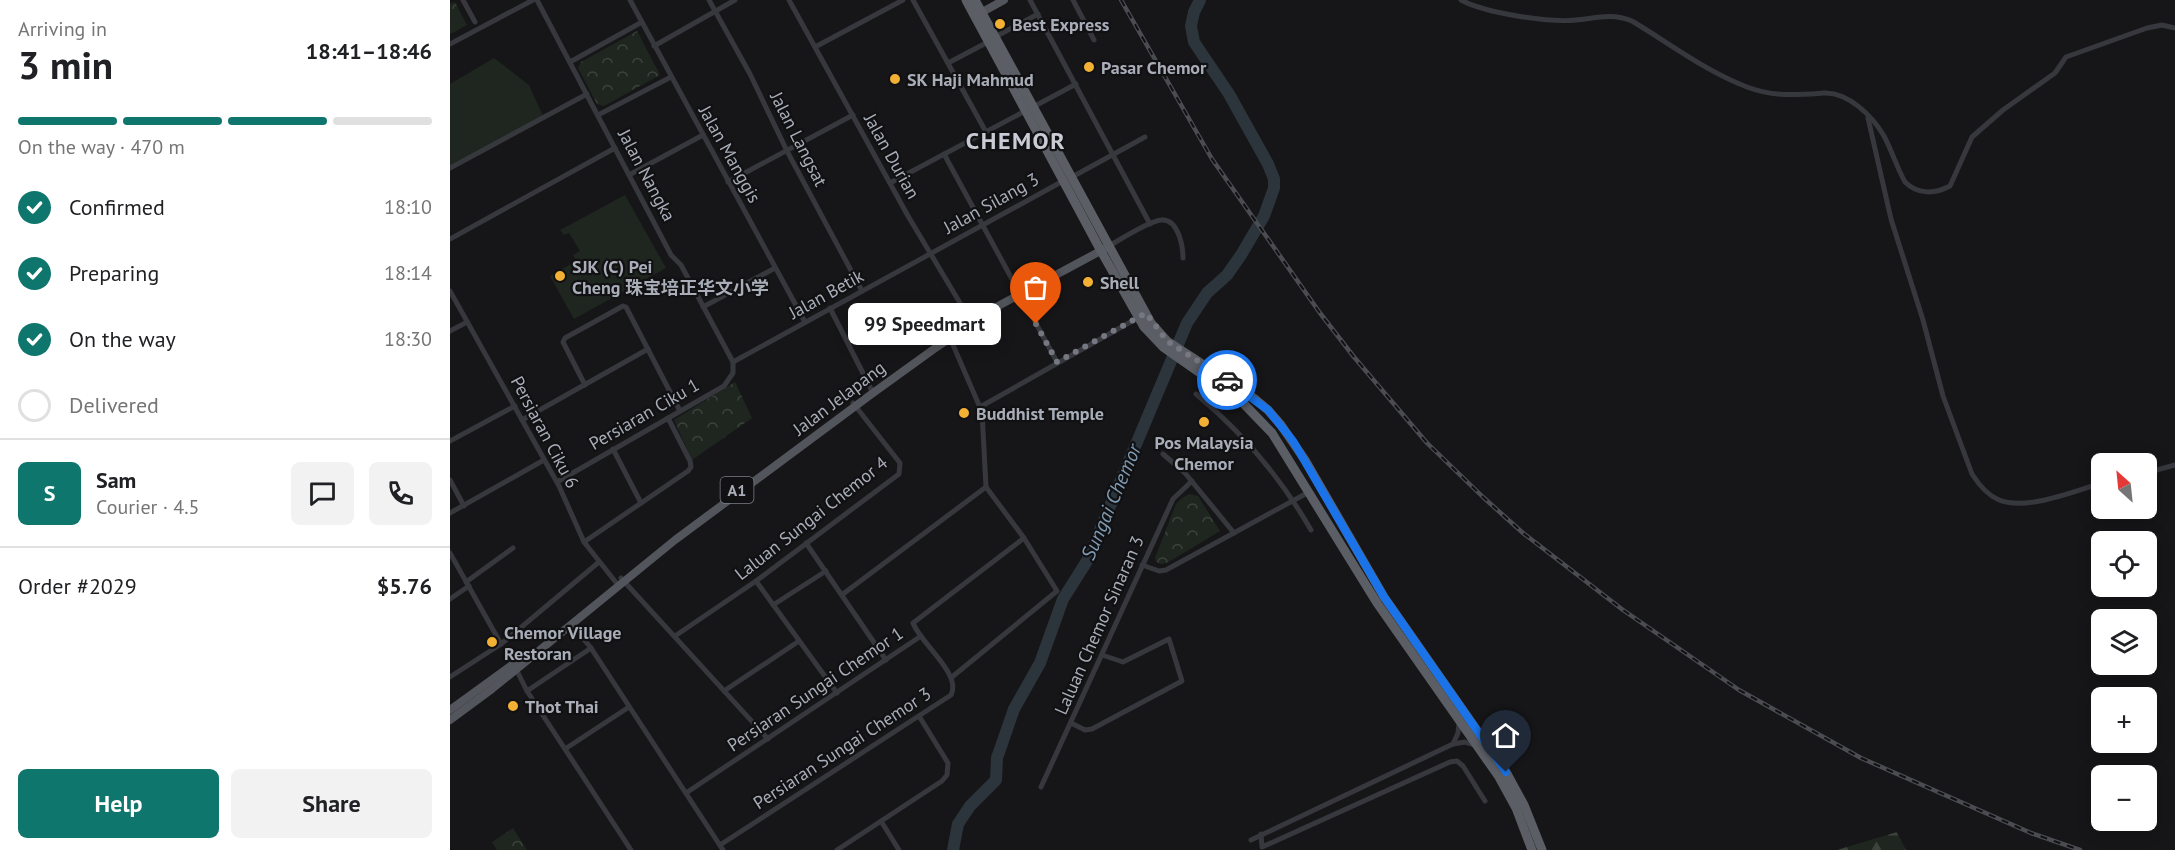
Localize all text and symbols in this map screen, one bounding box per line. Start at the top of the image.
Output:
place label: Best Express [1012,13,1110,36]
text: Arriving in [18,16,107,42]
marker: Best Express [993,17,1007,31]
text: 18:41–18:46 [306,37,432,65]
text: 3 min [18,39,113,90]
place label: Pasar Chemor [1101,56,1207,79]
marker: Pasar Chemor [1082,60,1096,74]
place label: SK Haji Mahmud [907,68,1034,91]
marker: SK Haji Mahmud [888,72,902,86]
street label: Jalan Langsat [765,87,833,190]
street label: Jalan Manggis [693,100,766,207]
street label: Jalan Durian [859,108,925,203]
street label: Jalan Nangka [613,124,681,225]
district label: CHEMOR [966,125,1066,156]
text: On the way · 470 m [18,134,185,160]
street label: Jalan Silang 3 [938,167,1043,239]
icon: check [18,191,51,224]
text: Confirmed [69,193,165,221]
text: 18:10 [384,194,432,220]
place label: SJK (C) Pei Cheng 珠宝培正华文小学 [572,255,769,299]
icon: check [18,257,51,290]
text: Preparing [69,259,159,287]
text: 18:14 [384,260,432,286]
pin [1010,262,1061,324]
street label: Jalan Betik [784,264,868,324]
marker: SJK (C) Pei Cheng 珠宝培正华文小学 [553,269,567,283]
icon: bag [1019,271,1052,304]
place label: Shell [1100,271,1140,294]
marker: Shell [1081,275,1095,289]
callout: 99 Speedmart [847,303,1000,345]
text: 99 Speedmart [864,311,985,337]
icon: check [18,323,51,356]
text: On the way [69,325,176,353]
text: 18:30 [384,326,432,352]
courier [1197,350,1257,410]
street label: Jalan Jelapang [787,356,890,441]
icon: car [1211,364,1244,397]
street label: Persiaran Ciku 6 [506,372,584,492]
street label: Persiaran Ciku 1 [585,373,703,455]
text: Delivered [69,391,159,419]
place label: Buddhist Temple [976,402,1104,425]
marker: Buddhist Temple [957,406,971,420]
marker: Pos Malaysia Chemor [1197,415,1211,429]
place label: Pos Malaysia Chemor [1155,431,1254,475]
water label: Sungai Chemor [1075,439,1148,564]
street label: Laluan Sungai Chemor 4 [730,451,892,585]
north arrow [2091,453,2157,519]
map controls [2091,453,2157,831]
button: chat [291,462,354,525]
button: phone [369,462,432,525]
text: Sam [96,466,136,494]
road number: A1 [720,477,754,503]
text: S [44,479,55,507]
text: Courier · 4.5 [96,494,199,520]
button: locate [2091,531,2157,597]
street label: Laluan Chemor Sinaran 3 [1049,532,1149,718]
text: Order #2029 [18,572,137,600]
text: $5.76 [377,572,432,600]
button: layers [2091,609,2157,675]
place label: Chemor Village Restoran [504,621,622,665]
street label: Persiaran Sungai Chemor 1 [723,622,907,756]
marker: Chemor Village Restoran [485,635,499,649]
street label: Persiaran Sungai Chemor 3 [749,682,935,814]
button: + [2091,687,2157,753]
place label: Thot Thai [525,695,599,718]
marker: Thot Thai [506,699,520,713]
pin [1480,710,1531,772]
icon: home [1489,719,1522,752]
button: − [2091,765,2157,831]
button: Help [18,769,219,838]
button: Share [231,769,432,838]

